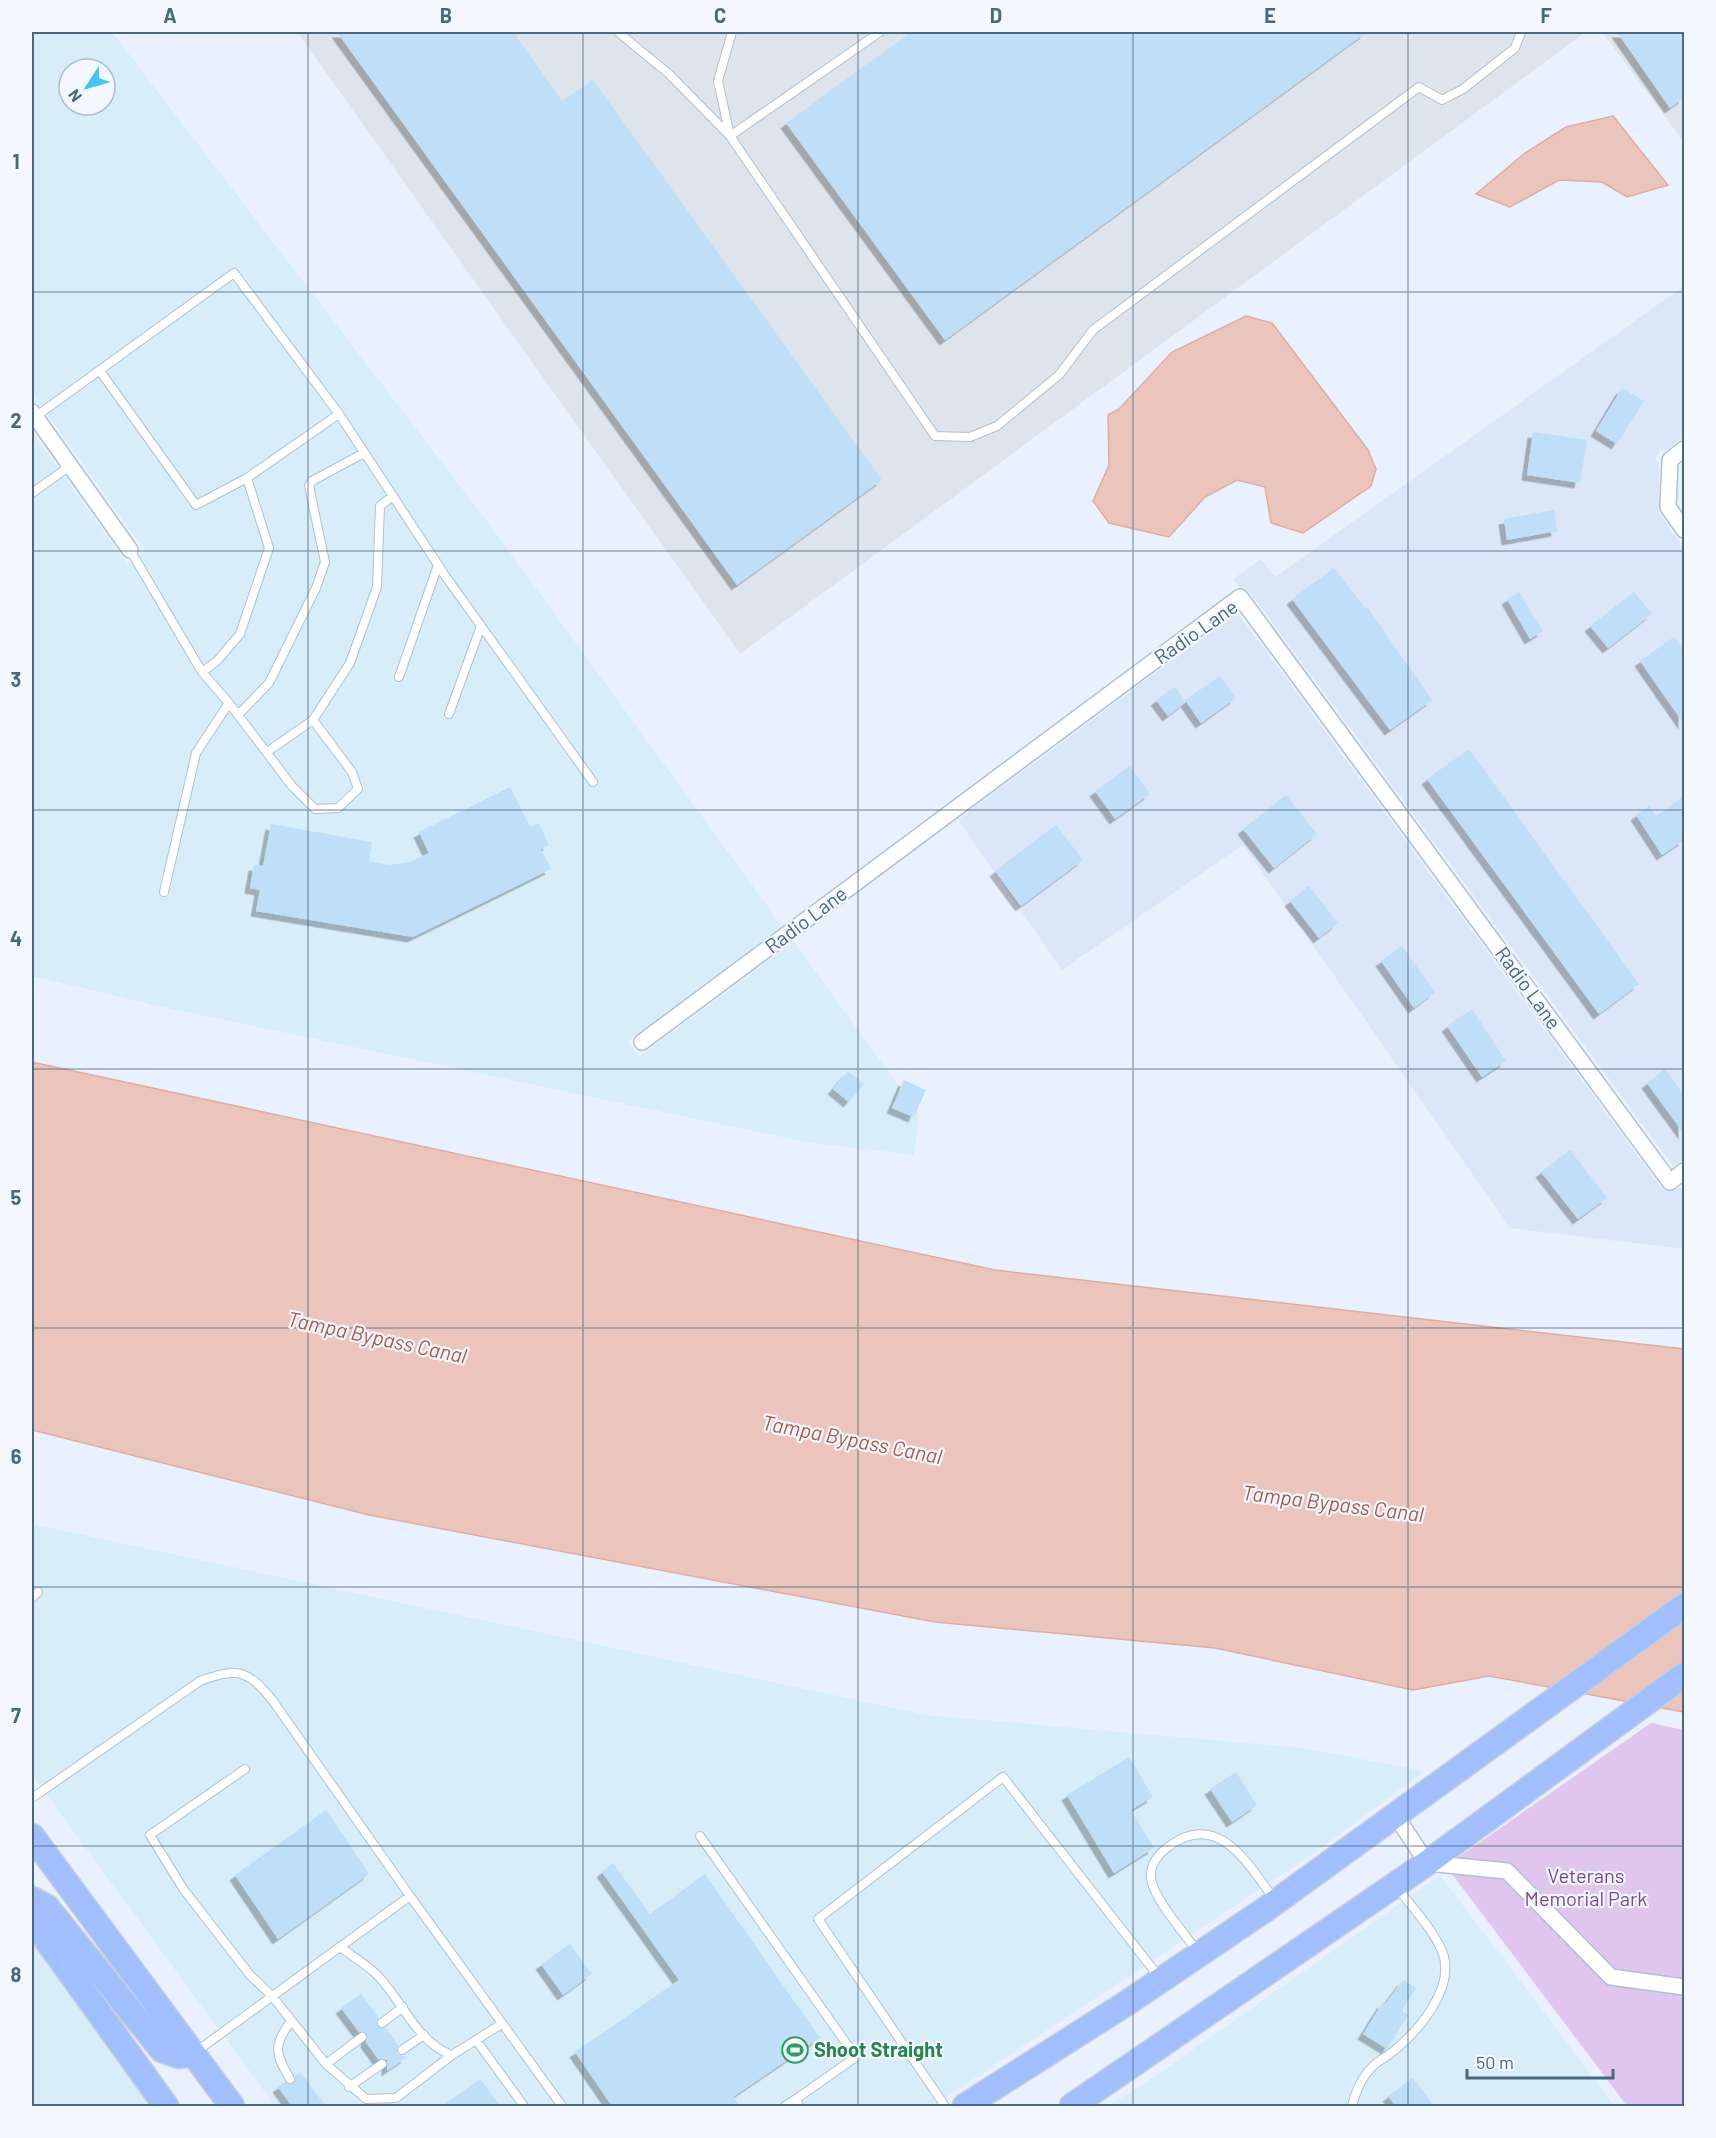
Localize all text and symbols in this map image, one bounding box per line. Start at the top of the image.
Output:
text: A [163,3,177,27]
text: B [440,3,452,27]
text: C [714,3,726,27]
text: D [990,3,1002,27]
text: E [1264,3,1276,27]
text: F [1540,3,1552,27]
north arrow [57,57,117,117]
text: N [64,86,85,106]
text: 1 [12,149,20,173]
text: 2 [10,408,22,432]
street label: Radio Lane [1149,594,1242,669]
text: 3 [11,667,21,691]
street label: Radio Lane [760,881,851,958]
text: 4 [10,926,22,950]
street label: Radio Lane [1491,941,1567,1033]
text: 5 [11,1185,22,1209]
water label: Tampa Bypass Canal [285,1305,470,1368]
water label: Tampa Bypass Canal [760,1409,945,1468]
text: 6 [11,1444,22,1468]
water label: Tampa Bypass Canal [1241,1479,1426,1526]
text: 7 [11,1703,21,1727]
park label: Veterans Memorial Park [1525,1863,1647,1910]
text: 8 [11,1962,22,1986]
sports icon: Shoot Straight [780,2035,810,2065]
place label: Shoot Straight [814,2037,943,2061]
scale bar [1467,2042,1612,2080]
text: 50 m [1476,2051,1514,2073]

